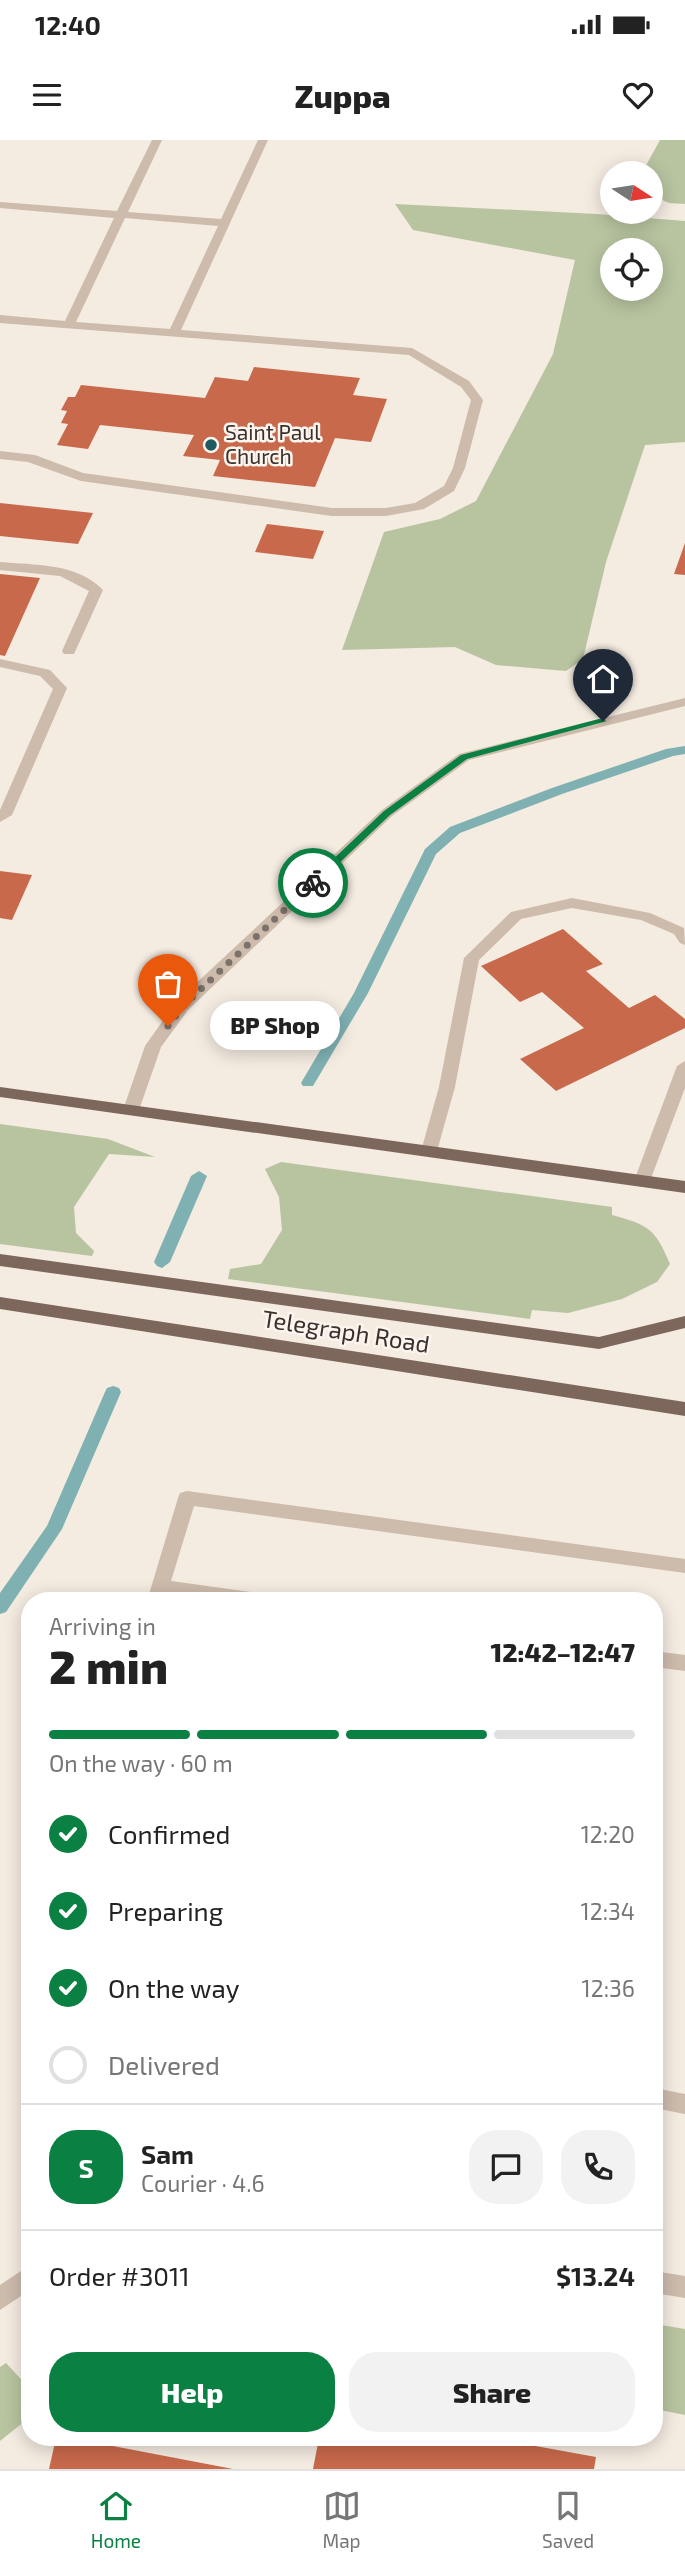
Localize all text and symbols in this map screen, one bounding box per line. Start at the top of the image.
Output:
text: 12:40 [35,9,101,40]
icon: menu [28,76,66,114]
text: Zuppa [294,76,391,114]
icon: heart [619,76,657,114]
north arrow [600,161,663,224]
map controls [600,161,663,301]
button: locate [600,238,663,301]
place label: Saint Paul Church [225,419,321,468]
marker: Saint Paul Church [203,437,219,453]
pin [573,649,633,721]
icon: home [584,660,622,698]
courier [278,848,348,918]
icon: bike [294,864,332,902]
pin [138,954,198,1026]
icon: bag [149,965,187,1003]
callout: BP Shop [210,1002,340,1050]
text: BP Shop [230,1011,320,1039]
street label: Telegraph Road [261,1303,432,1358]
text: Arriving in [49,1612,156,1640]
text: 12:42–12:47 [491,1636,635,1667]
text: 2 min [49,1638,168,1693]
text: On the way · 60 m [49,1749,233,1777]
icon: check [49,1815,87,1853]
text: Confirmed [108,1818,231,1849]
text: 12:20 [581,1820,635,1848]
icon: check [49,1892,87,1930]
text: Preparing [108,1895,223,1926]
text: 12:34 [581,1897,635,1925]
icon: check [49,1969,87,2007]
text: On the way [108,1972,239,2003]
text: 12:36 [582,1974,635,2002]
text: Delivered [108,2049,220,2080]
button: chat [469,2130,543,2204]
button: phone [561,2130,635,2204]
text: Sam [141,2138,194,2169]
text: S [78,2152,94,2183]
text: Courier · 4.6 [141,2169,265,2197]
text: Order #3011 [49,2260,190,2291]
text: $13.24 [556,2260,635,2291]
button: Help [49,2352,335,2432]
button: Share [349,2352,635,2432]
tab: Home [91,2487,141,2552]
tab: Map [323,2487,361,2552]
tab: Saved [542,2487,594,2552]

